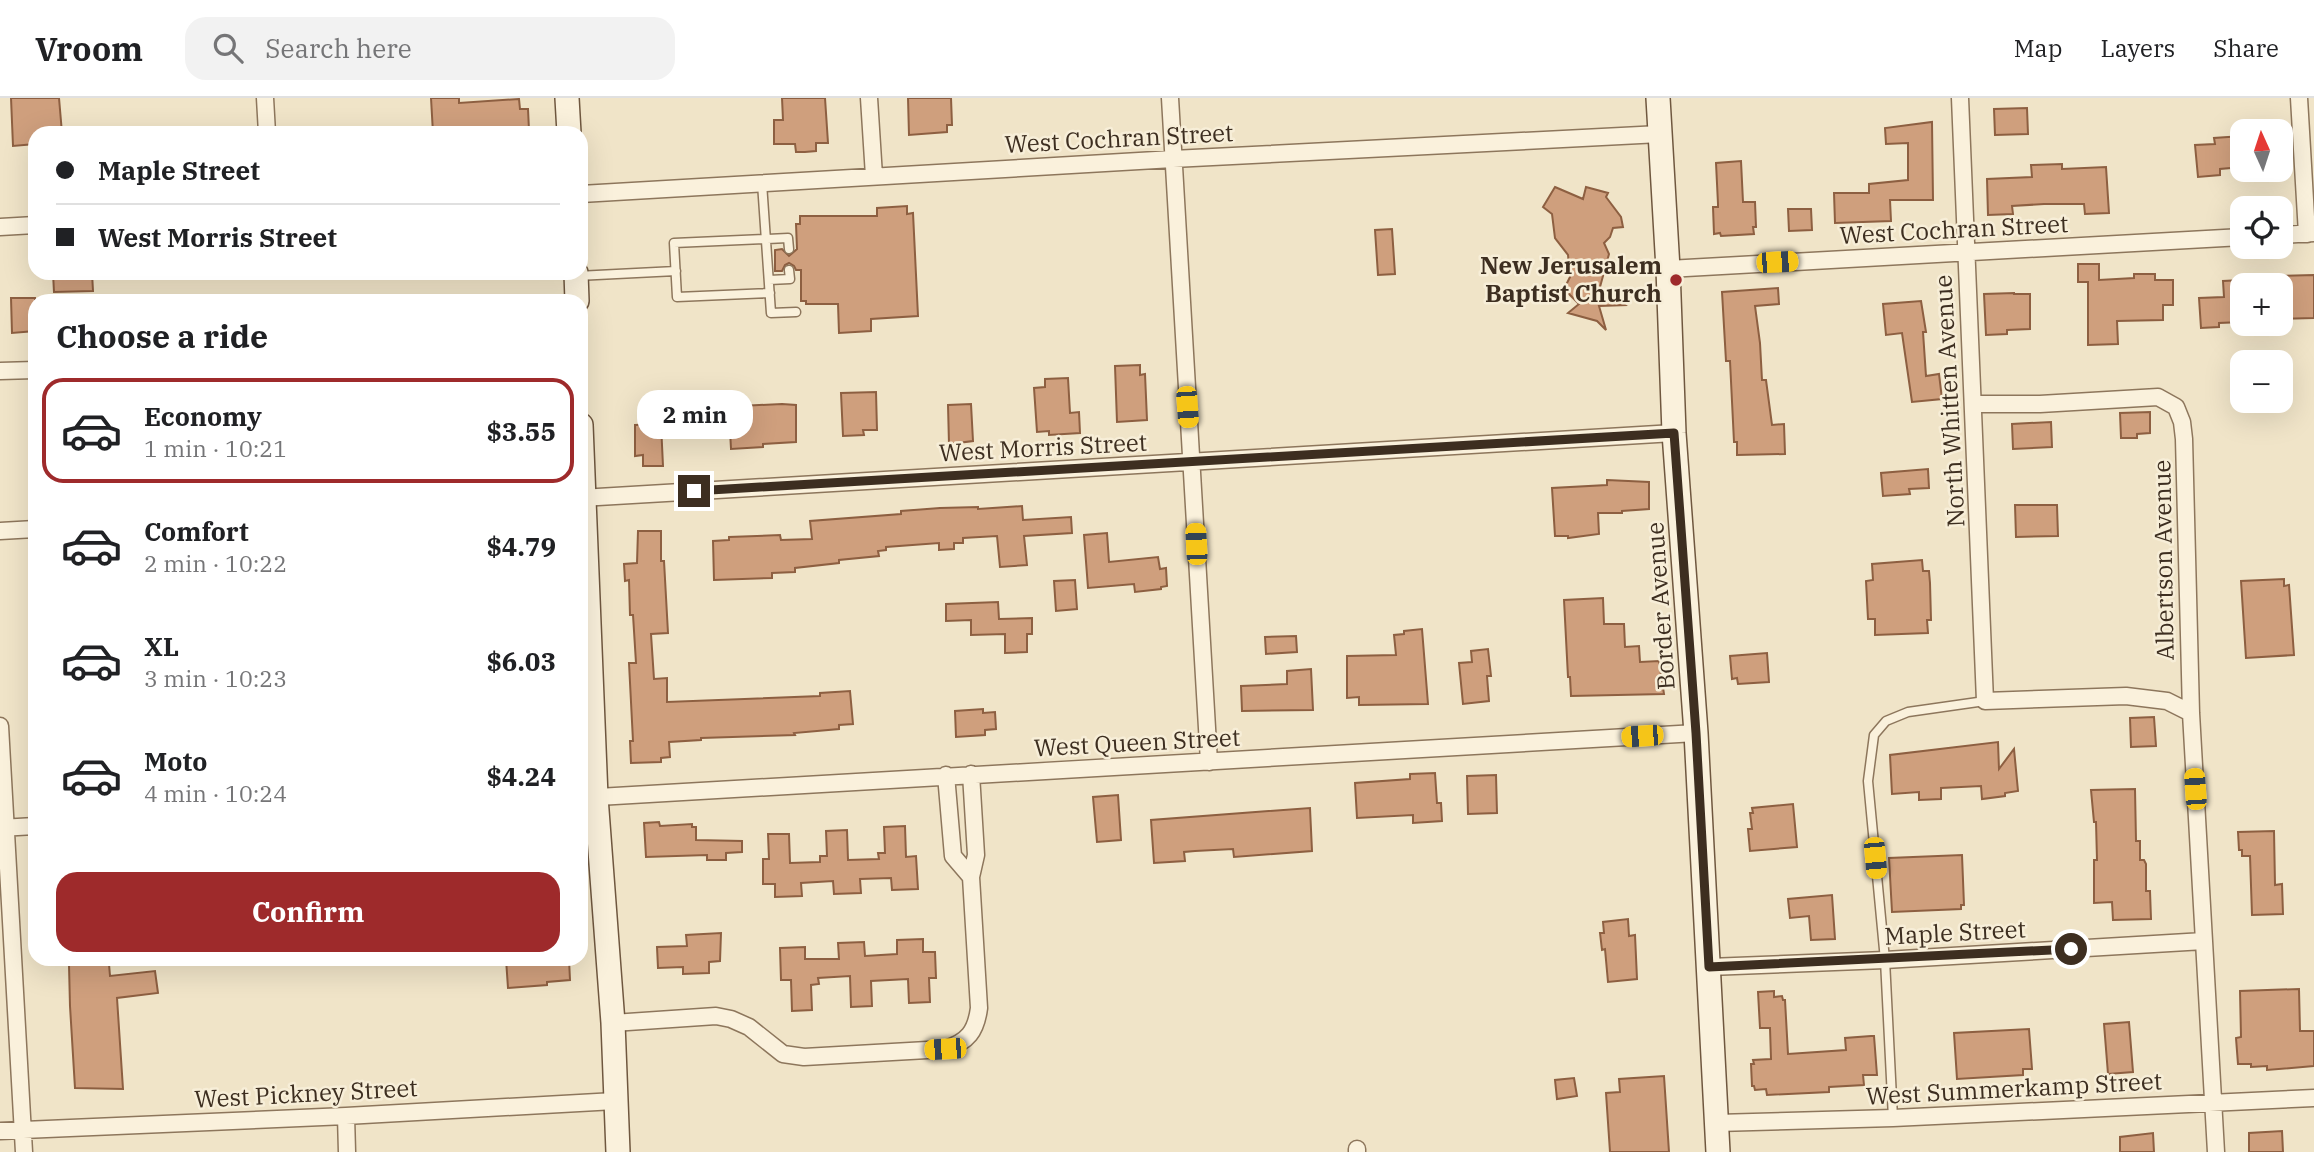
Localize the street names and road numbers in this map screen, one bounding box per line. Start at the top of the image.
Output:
street label: West Cochran Street [1004,116,1234,160]
street label: West Cochran Street [1839,207,2069,251]
street label: North Whitten Avenue [1926,274,1972,528]
street label: West Morris Street [938,426,1148,468]
street label: Albertson Avenue [2145,459,2181,661]
street label: Border Avenue [1638,521,1682,691]
street label: West Queen Street [1033,721,1241,763]
street label: Maple Street [1883,912,2027,952]
street label: West Summerkamp Street [1865,1064,2163,1112]
street label: West Pickney Street [194,1071,418,1115]

